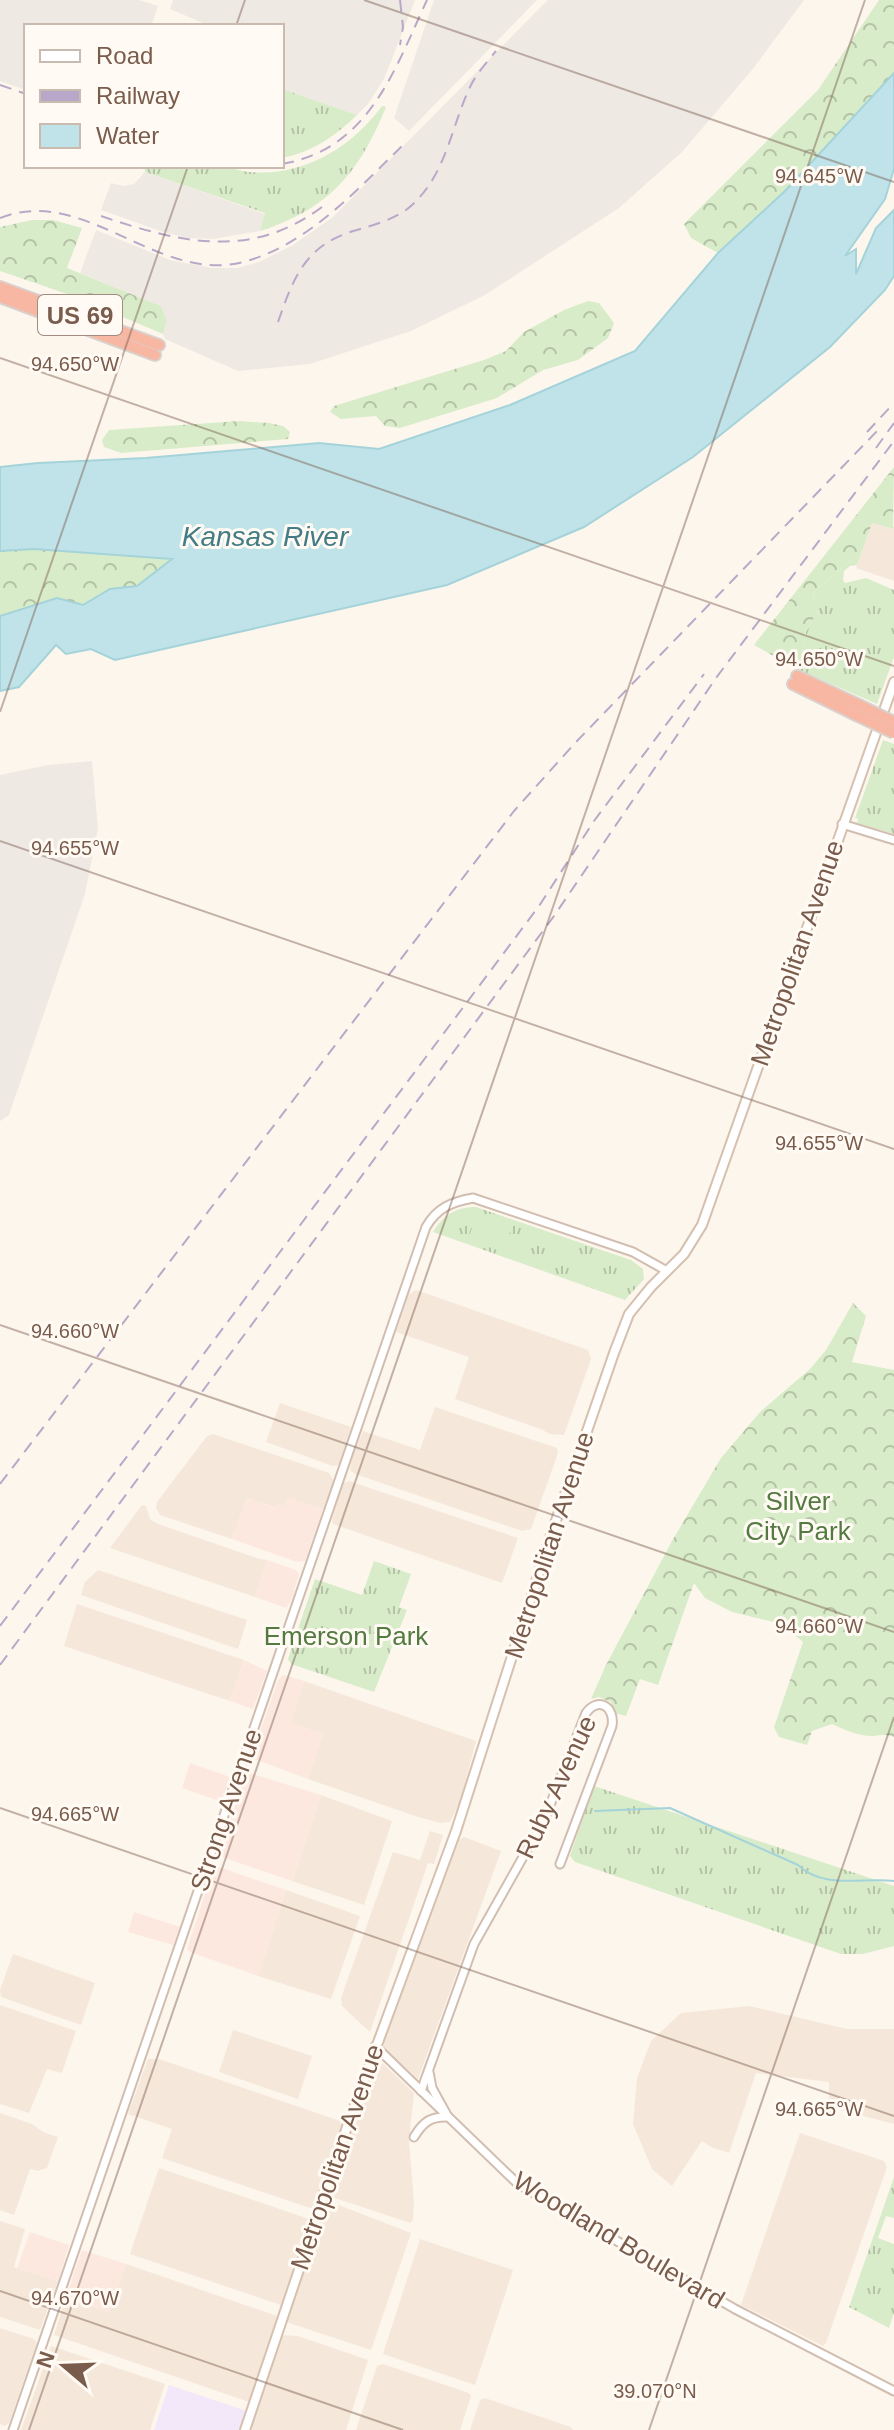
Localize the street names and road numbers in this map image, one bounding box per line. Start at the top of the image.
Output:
road number: US 69 [38,295,122,335]
street label: Metropolitan Avenue [744,836,850,1070]
street label: Metropolitan Avenue [498,1428,600,1662]
street label: Ruby Avenue [510,1711,602,1863]
street label: Strong Avenue [184,1725,268,1895]
street label: Metropolitan Avenue [284,2040,390,2274]
street label: Woodland Boulevard [508,2165,730,2315]

